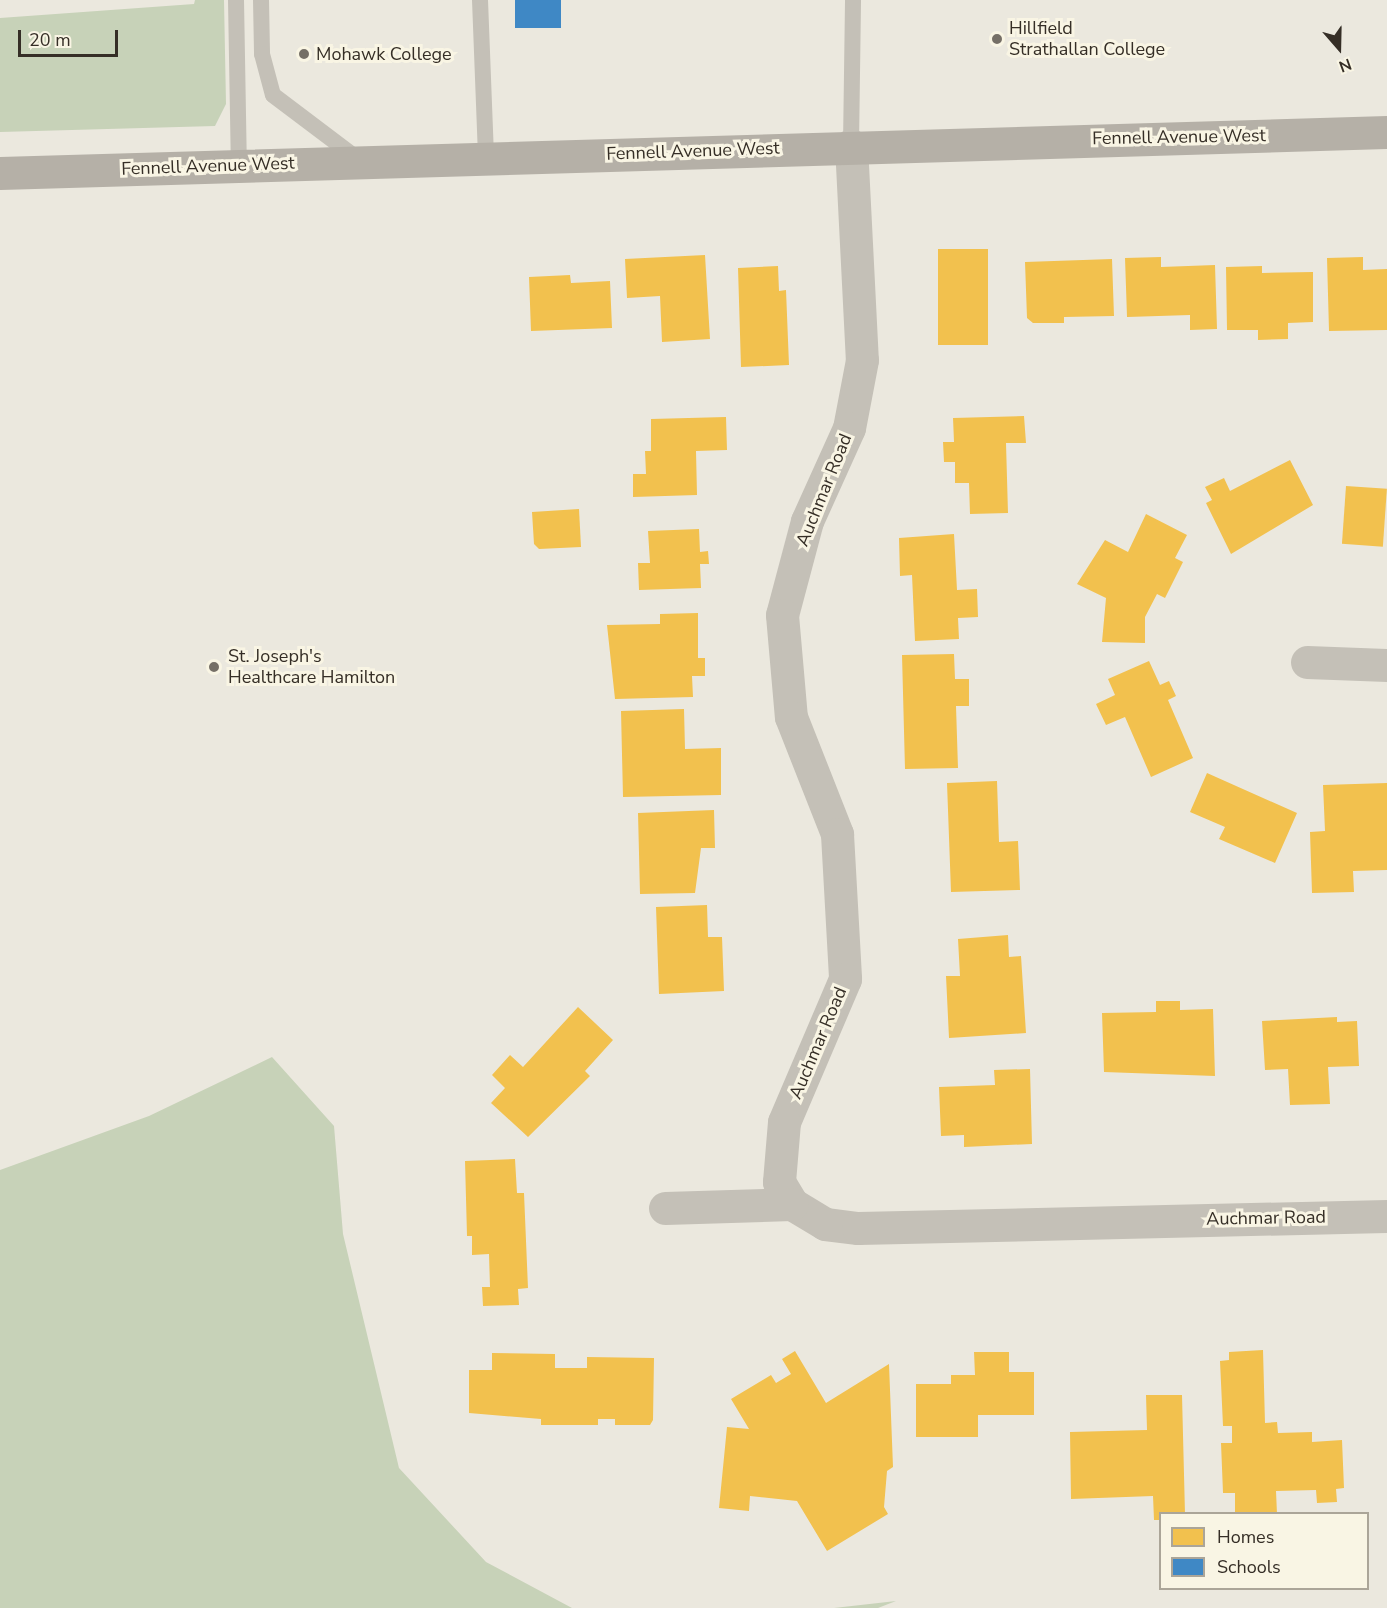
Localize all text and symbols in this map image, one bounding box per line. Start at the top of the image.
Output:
scale bar [21,18,122,56]
place label: Hillfield Strathallan College [1009,18,1165,60]
north arrow [1309,18,1369,78]
text: 20 m [29,28,71,52]
marker: Hillfield Strathallan College [990,32,1004,46]
place label: Mohawk College [316,43,452,65]
marker: Mohawk College [297,47,311,61]
text: N [1336,53,1355,77]
street label: Fennell Avenue West [1092,125,1266,149]
street label: Fennell Avenue West [606,137,780,165]
street label: Fennell Avenue West [121,152,295,180]
street label: Auchmar Road [792,430,856,550]
place label: St. Joseph's Healthcare Hamilton [228,646,395,688]
marker: St. Joseph's Healthcare Hamilton [205,658,223,676]
street label: Auchmar Road [785,984,851,1102]
street label: Auchmar Road [1206,1206,1326,1230]
legend [1159,1512,1369,1590]
text: Homes [1217,1525,1274,1549]
text: Schools [1217,1555,1281,1579]

